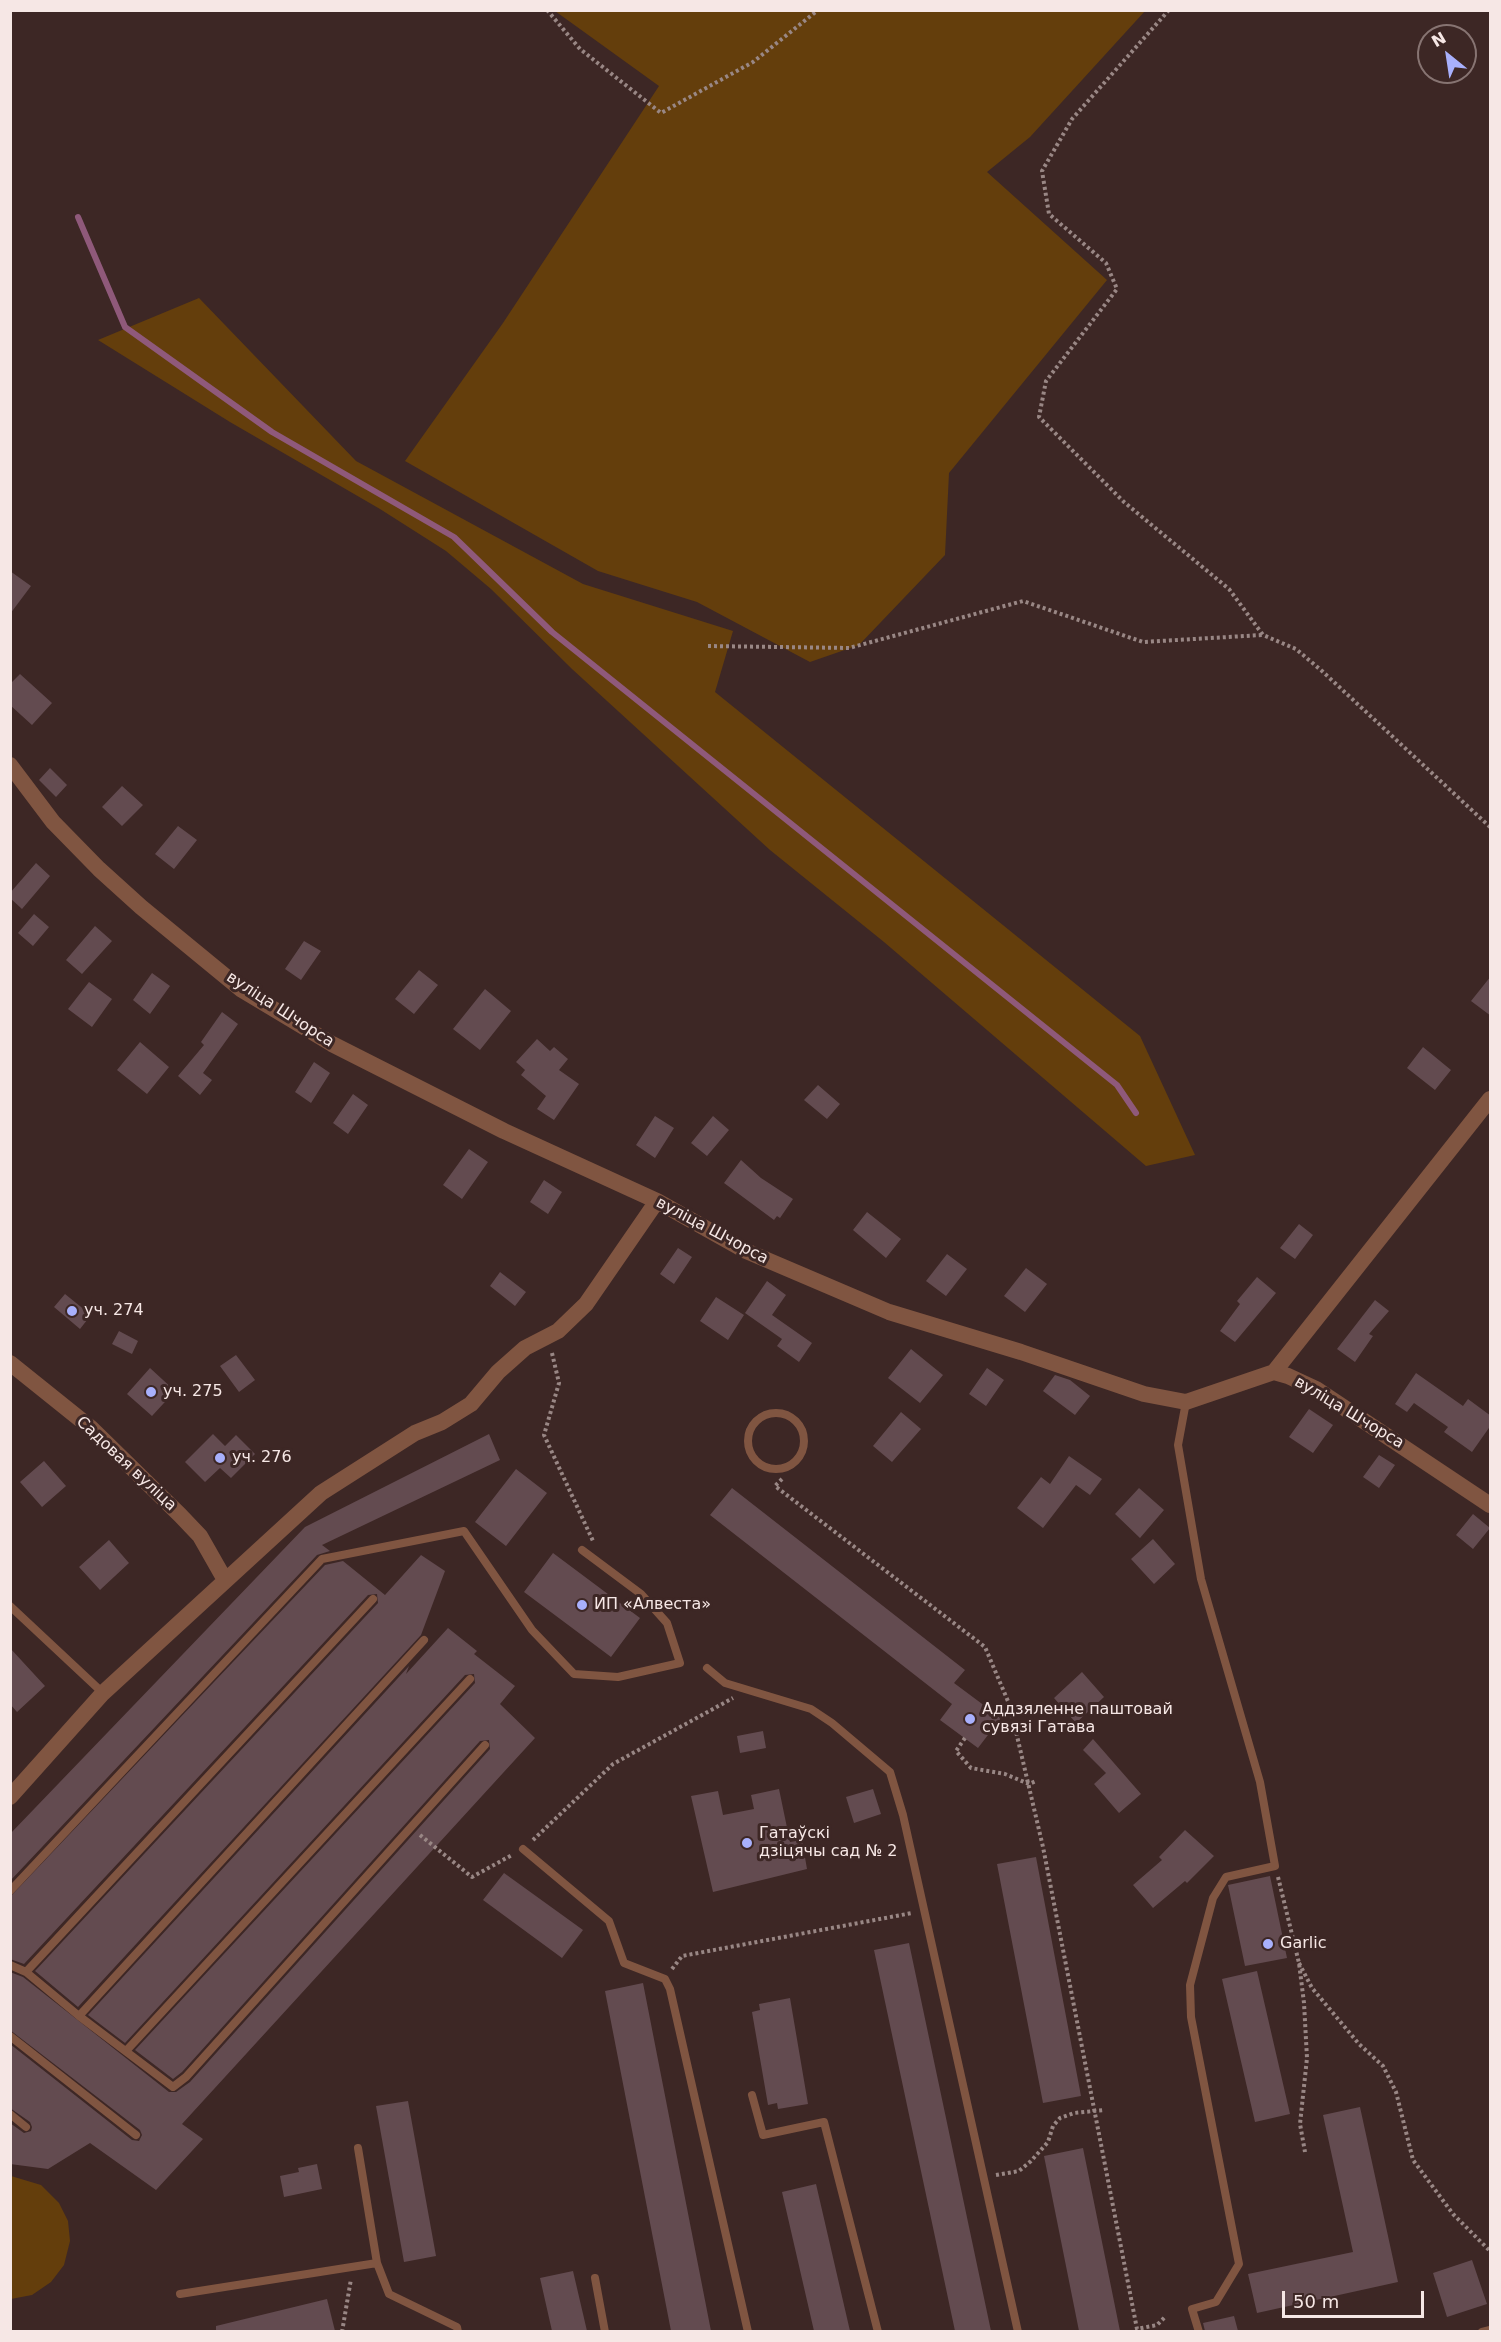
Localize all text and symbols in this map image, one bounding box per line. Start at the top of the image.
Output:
north arrow [1417,24,1477,84]
text: N [1428,28,1449,51]
street label: вуліца Шчорса [223,968,337,1052]
street label: вуліца Шчорса [653,1193,771,1269]
place label: уч. 274 [84,1301,144,1321]
marker: уч. 274 [65,1304,79,1318]
street label: вуліца Шчорса [1291,1373,1407,1453]
place label: уч. 275 [163,1382,223,1402]
marker: уч. 275 [144,1385,158,1399]
street label: Садовая вуліца [72,1413,180,1515]
place label: уч. 276 [232,1448,292,1468]
marker: уч. 276 [213,1451,227,1465]
place label: ИП «Алвеста» [594,1595,711,1615]
marker: ИП «Алвеста» [575,1598,589,1612]
place label: Аддзяленне паштовай сувязі Гатава [982,1700,1173,1738]
marker: Аддзяленне паштовай сувязі Гатава [963,1712,977,1726]
place label: Гатаўскі дзіцячы сад № 2 [759,1824,897,1862]
marker: Гатаўскі дзіцячы сад № 2 [740,1836,754,1850]
place label: Garlic [1280,1934,1326,1954]
marker: Garlic [1261,1937,1275,1951]
scale bar [1285,2279,1428,2317]
text: 50 m [1293,2291,1339,2312]

